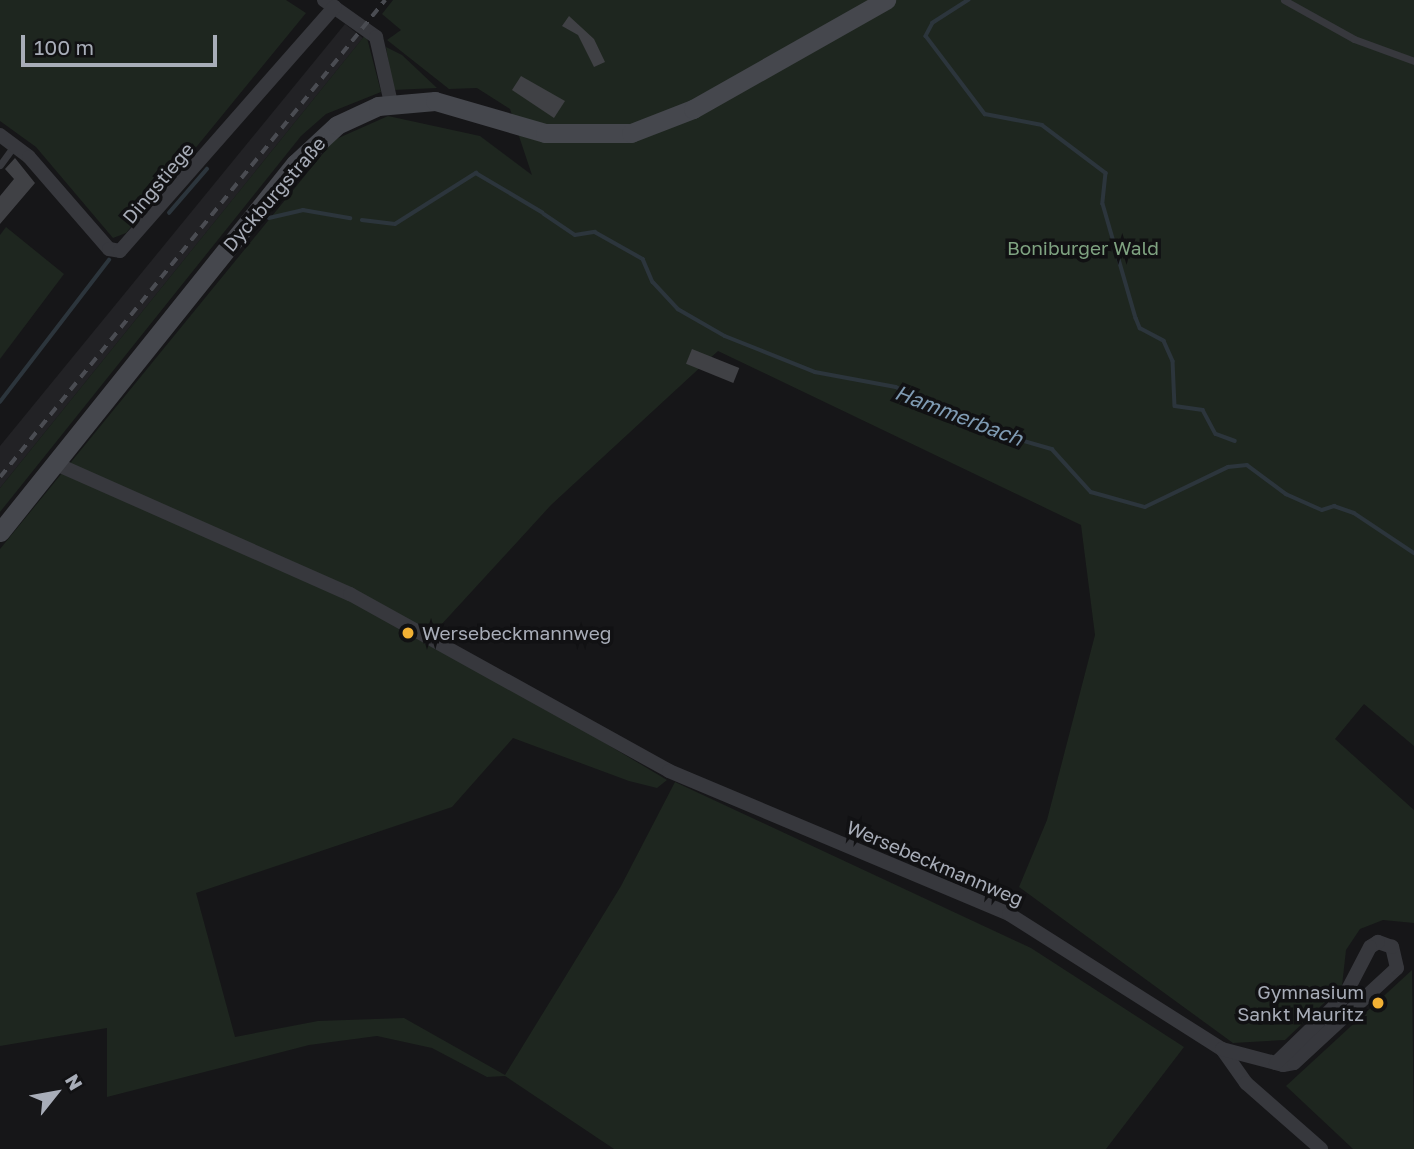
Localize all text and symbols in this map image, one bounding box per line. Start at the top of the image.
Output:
scale bar [24,21,220,65]
text: 100 m [34,34,94,60]
street label: Dyckburgstraße [218,132,330,256]
street label: Dingstiege [118,138,198,228]
park label: Boniburger Wald [1007,237,1159,259]
water label: Hammerbach [892,379,1026,451]
place label: Wersebeckmannweg [422,622,611,644]
marker: Wersebeckmannweg [400,625,416,641]
street label: Wersebeckmannweg [843,815,1027,911]
place label: Gymnasium Sankt Mauritz [1237,981,1364,1025]
marker: Gymnasium Sankt Mauritz [1370,995,1386,1011]
north arrow [21,1058,91,1128]
text: N [61,1070,88,1094]

